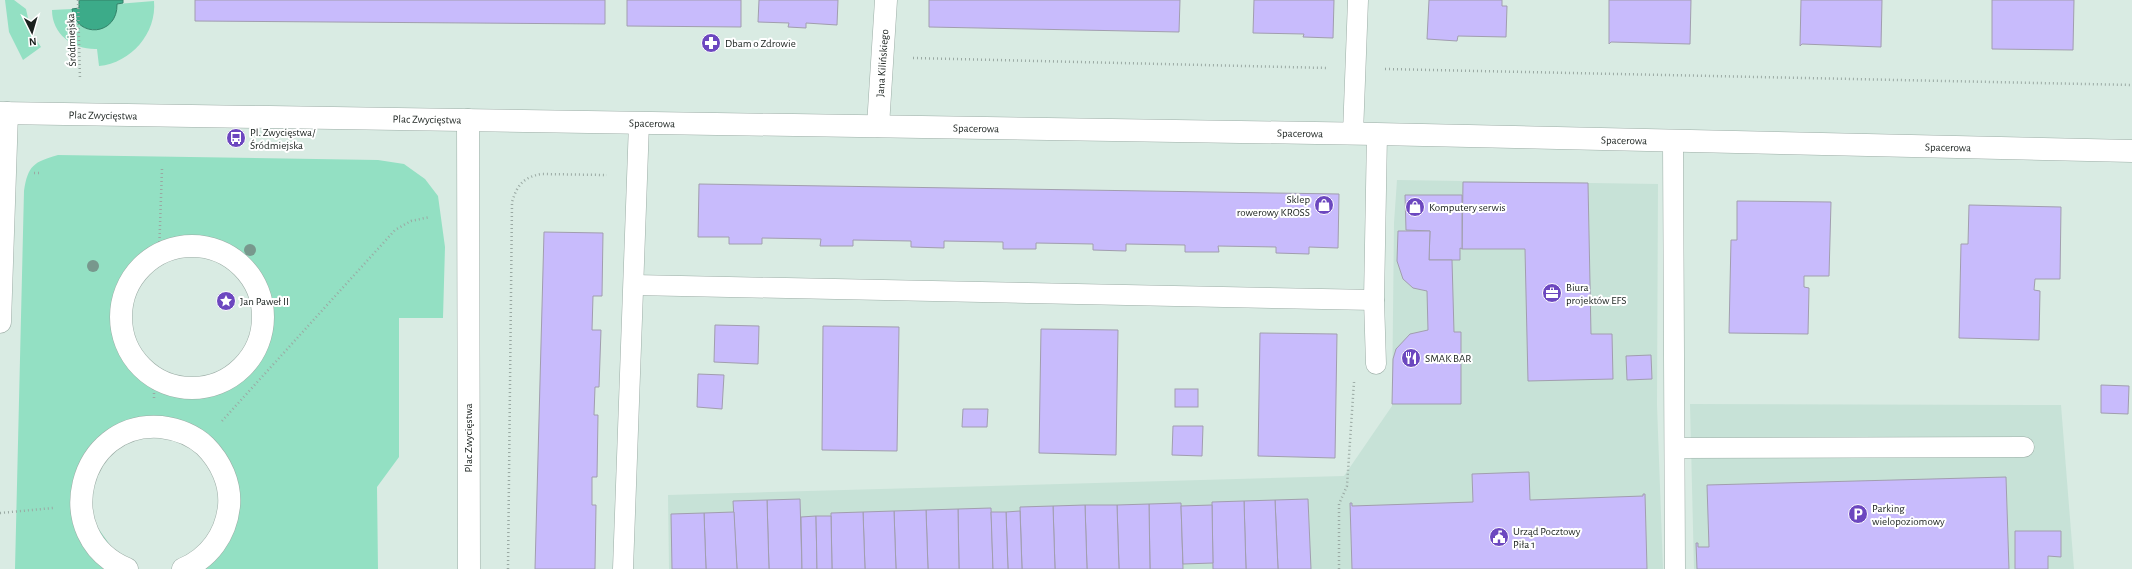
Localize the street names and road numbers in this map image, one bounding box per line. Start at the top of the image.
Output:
street label: Śródmiejska [64,13,78,67]
street label: Jana Kilińskiego [875,29,890,97]
street label: Plac Zwycięstwa [68,109,138,122]
street label: Plac Zwycięstwa [392,113,462,126]
street label: Spacerowa [629,118,675,129]
street label: Spacerowa [953,123,999,134]
street label: Spacerowa [1277,128,1323,139]
street label: Spacerowa [1601,135,1647,146]
street label: Spacerowa [1925,142,1971,153]
street label: Plac Zwycięstwa [463,404,474,472]

